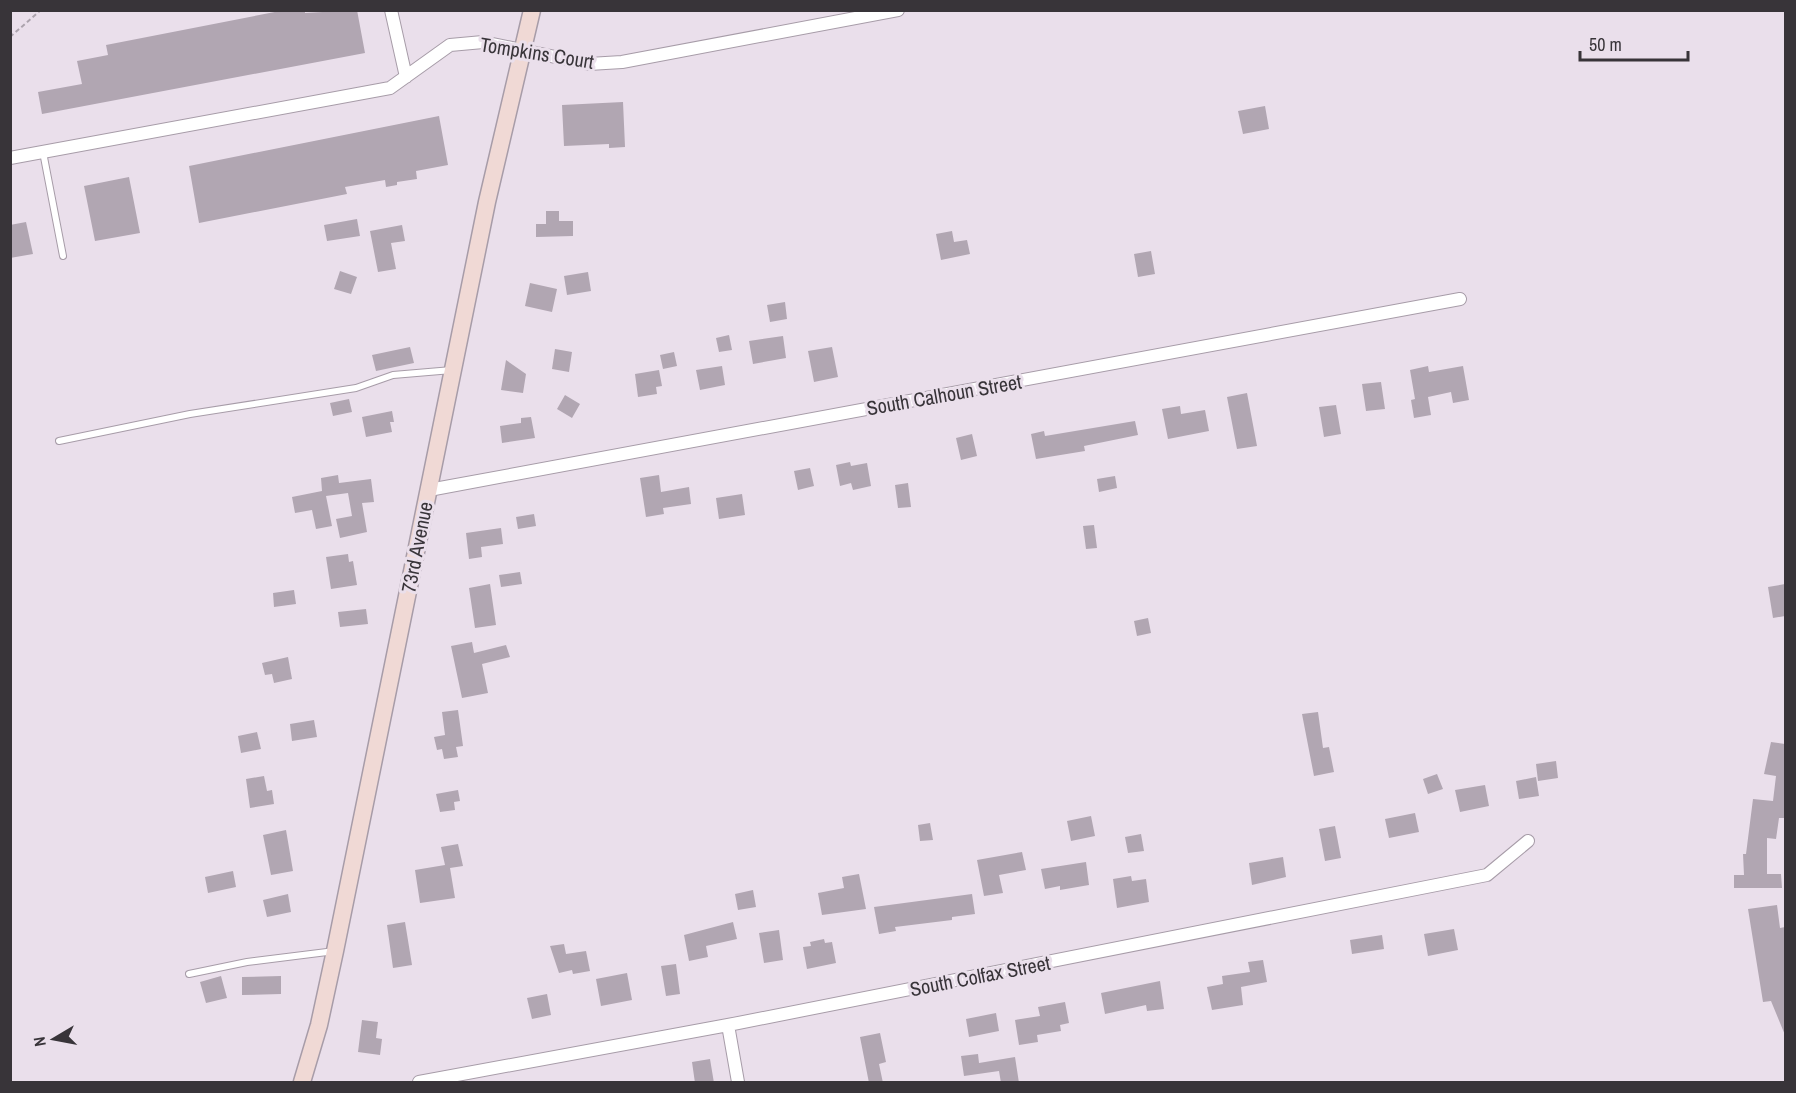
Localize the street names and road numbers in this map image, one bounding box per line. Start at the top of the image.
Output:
street label: Tompkins Court [478,30,596,75]
street label: South Calhoun Street [864,368,1024,421]
street label: 73rd Avenue [394,499,439,595]
street label: South Colfax Street [908,949,1053,1002]

